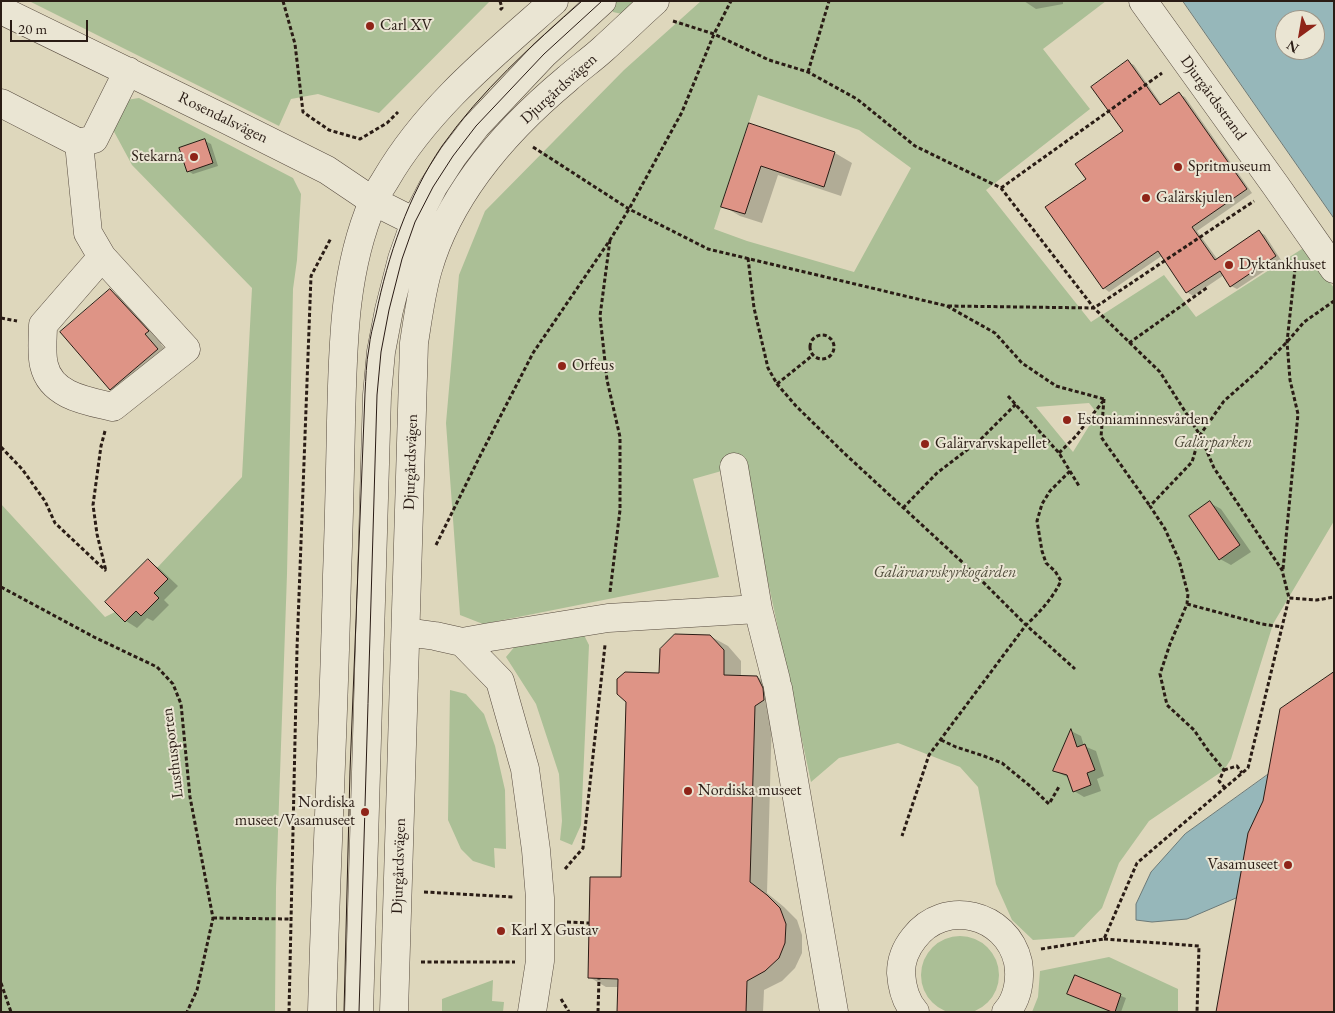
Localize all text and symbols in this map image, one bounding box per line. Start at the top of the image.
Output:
scale bar [12,10,90,42]
north arrow [1275,10,1325,60]
place label: Carl XV [380,16,432,36]
text: 20 m [18,19,47,38]
marker: Carl XV [364,20,376,32]
text: N [1283,36,1302,58]
street label: Djurgårdsvägen [517,50,601,128]
street label: Djurgårdsstrand [1176,52,1250,144]
street label: Rosendalsvägen [175,88,271,148]
place label: Stekarna [131,147,184,167]
marker: Stekarna [188,151,200,163]
place label: Spritmuseum [1188,157,1271,177]
marker: Spritmuseum [1172,161,1184,173]
place label: Galärskjulen [1156,188,1233,208]
marker: Galärskjulen [1140,192,1152,204]
place label: Dyktankhuset [1239,255,1326,275]
marker: Dyktankhuset [1223,259,1235,271]
place label: Orfeus [572,356,614,376]
marker: Orfeus [556,360,568,372]
place label: Estoniaminnesvården [1077,410,1209,430]
street label: Djurgårdsvägen [400,414,422,510]
marker: Estoniaminnesvården [1061,414,1073,426]
park label: Galärparken [1174,433,1252,453]
place label: Galärvarvskapellet [935,434,1047,454]
marker: Galärvarvskapellet [919,438,931,450]
park label: Galärvarvskyrkogården [874,563,1016,583]
street label: Lusthusporten [158,707,188,799]
place label: Nordiska museet [698,781,802,801]
marker: Nordiska museet [682,785,694,797]
place label: Nordiska museet/Vasamuseet [235,793,355,831]
marker: Nordiska museet/Vasamuseet [359,806,371,818]
street label: Djurgårdsvägen [388,818,410,914]
place label: Vasamuseet [1208,855,1278,875]
marker: Vasamuseet [1282,859,1294,871]
place label: Karl X Gustav [511,921,599,941]
marker: Karl X Gustav [495,925,507,937]

